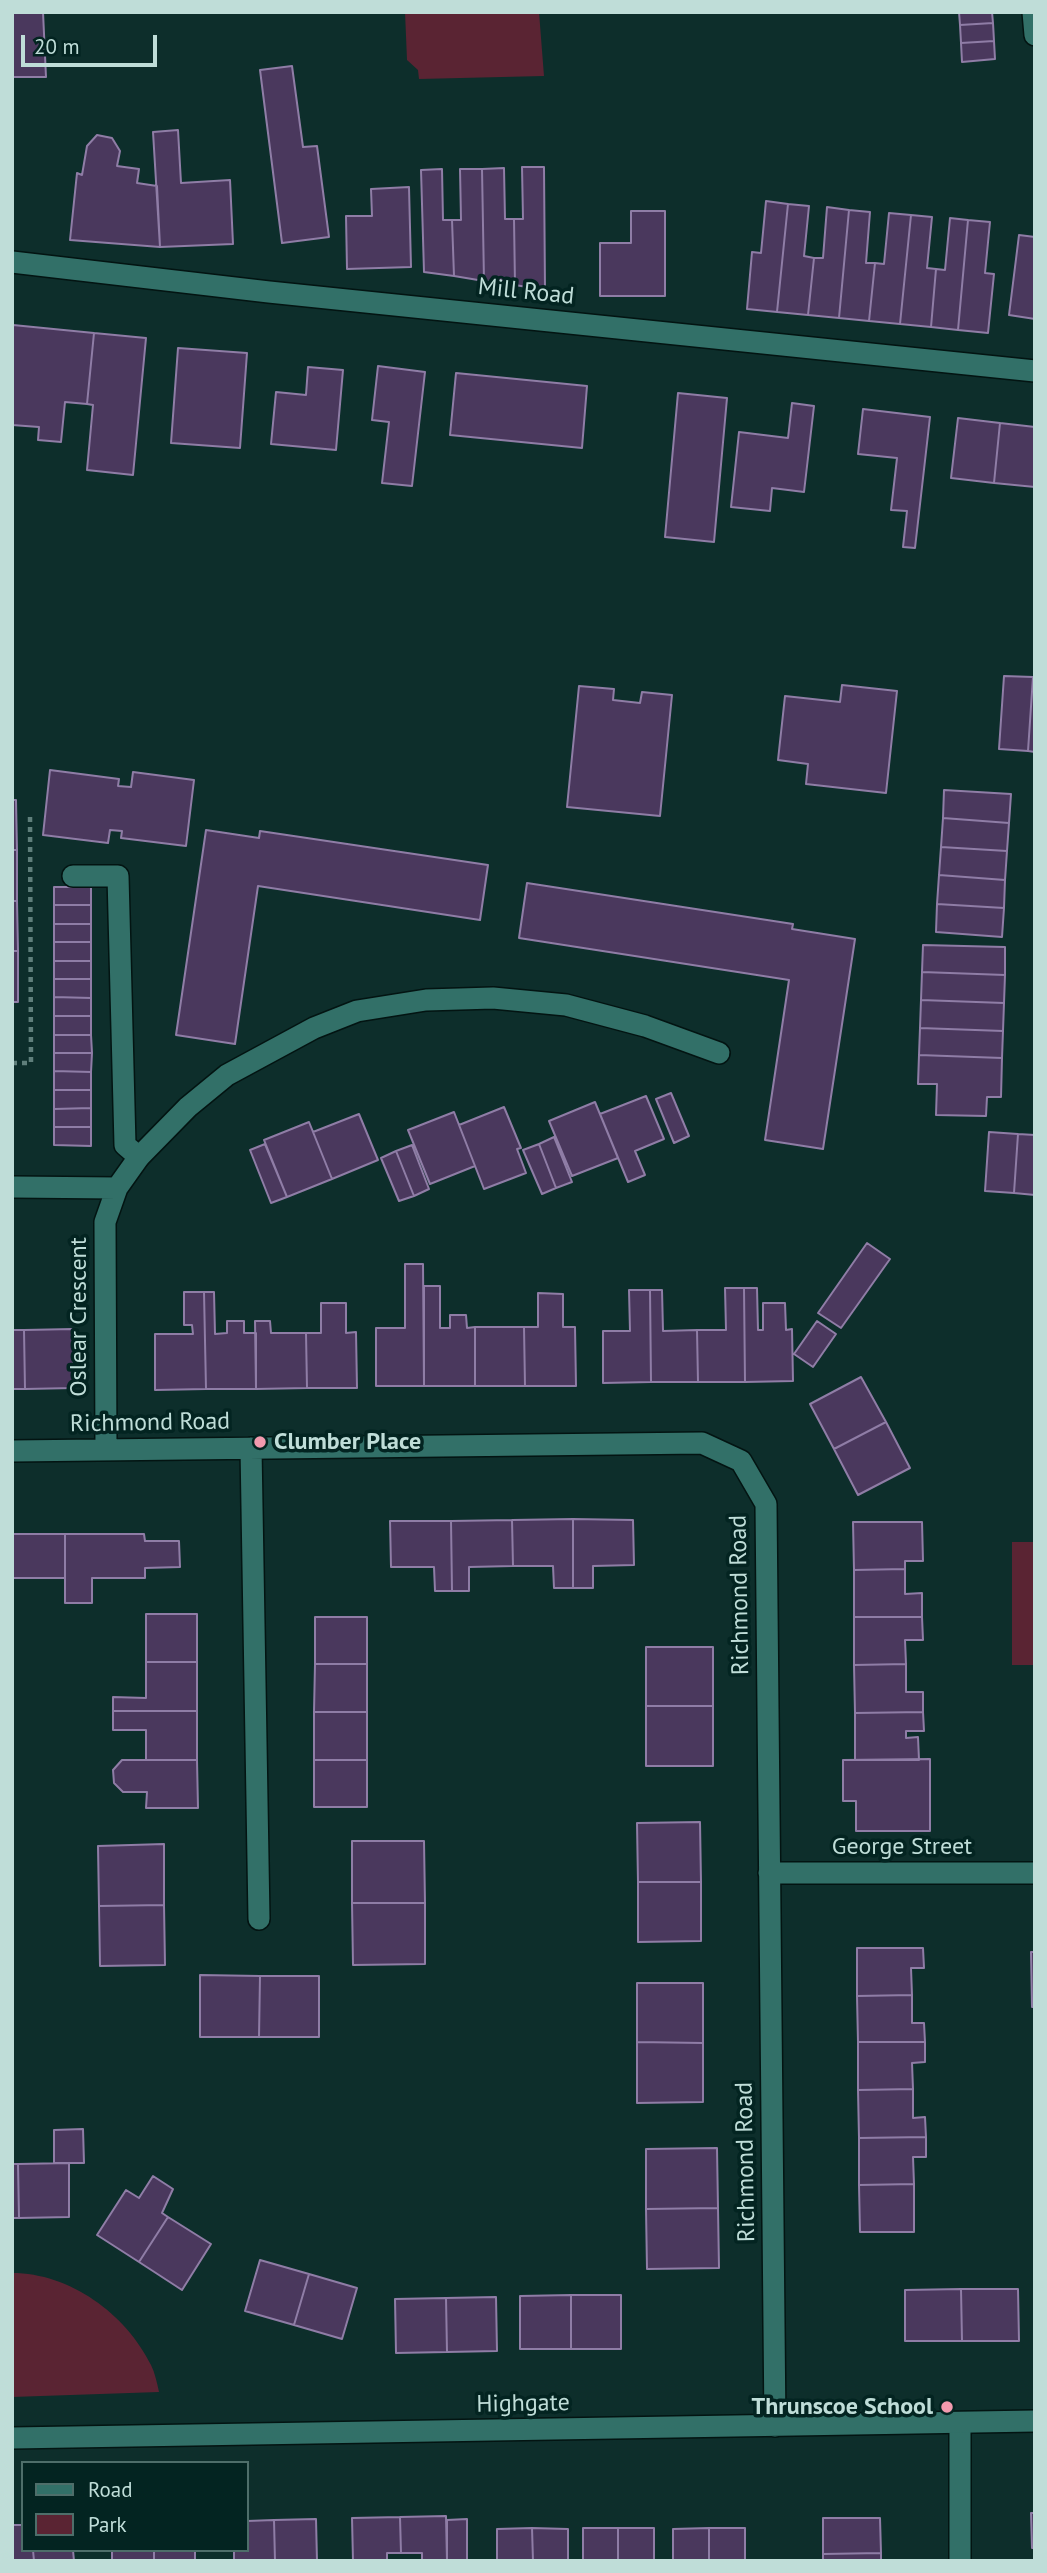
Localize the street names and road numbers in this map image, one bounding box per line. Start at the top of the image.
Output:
street label: Mill Road [476,273,576,311]
street label: Oslear Crescent [65,1237,93,1397]
street label: Richmond Road [70,1407,230,1439]
street label: Richmond Road [724,1515,756,1675]
street label: George Street [832,1833,972,1861]
street label: Richmond Road [730,2082,762,2242]
street label: Highgate [476,2389,570,2419]

